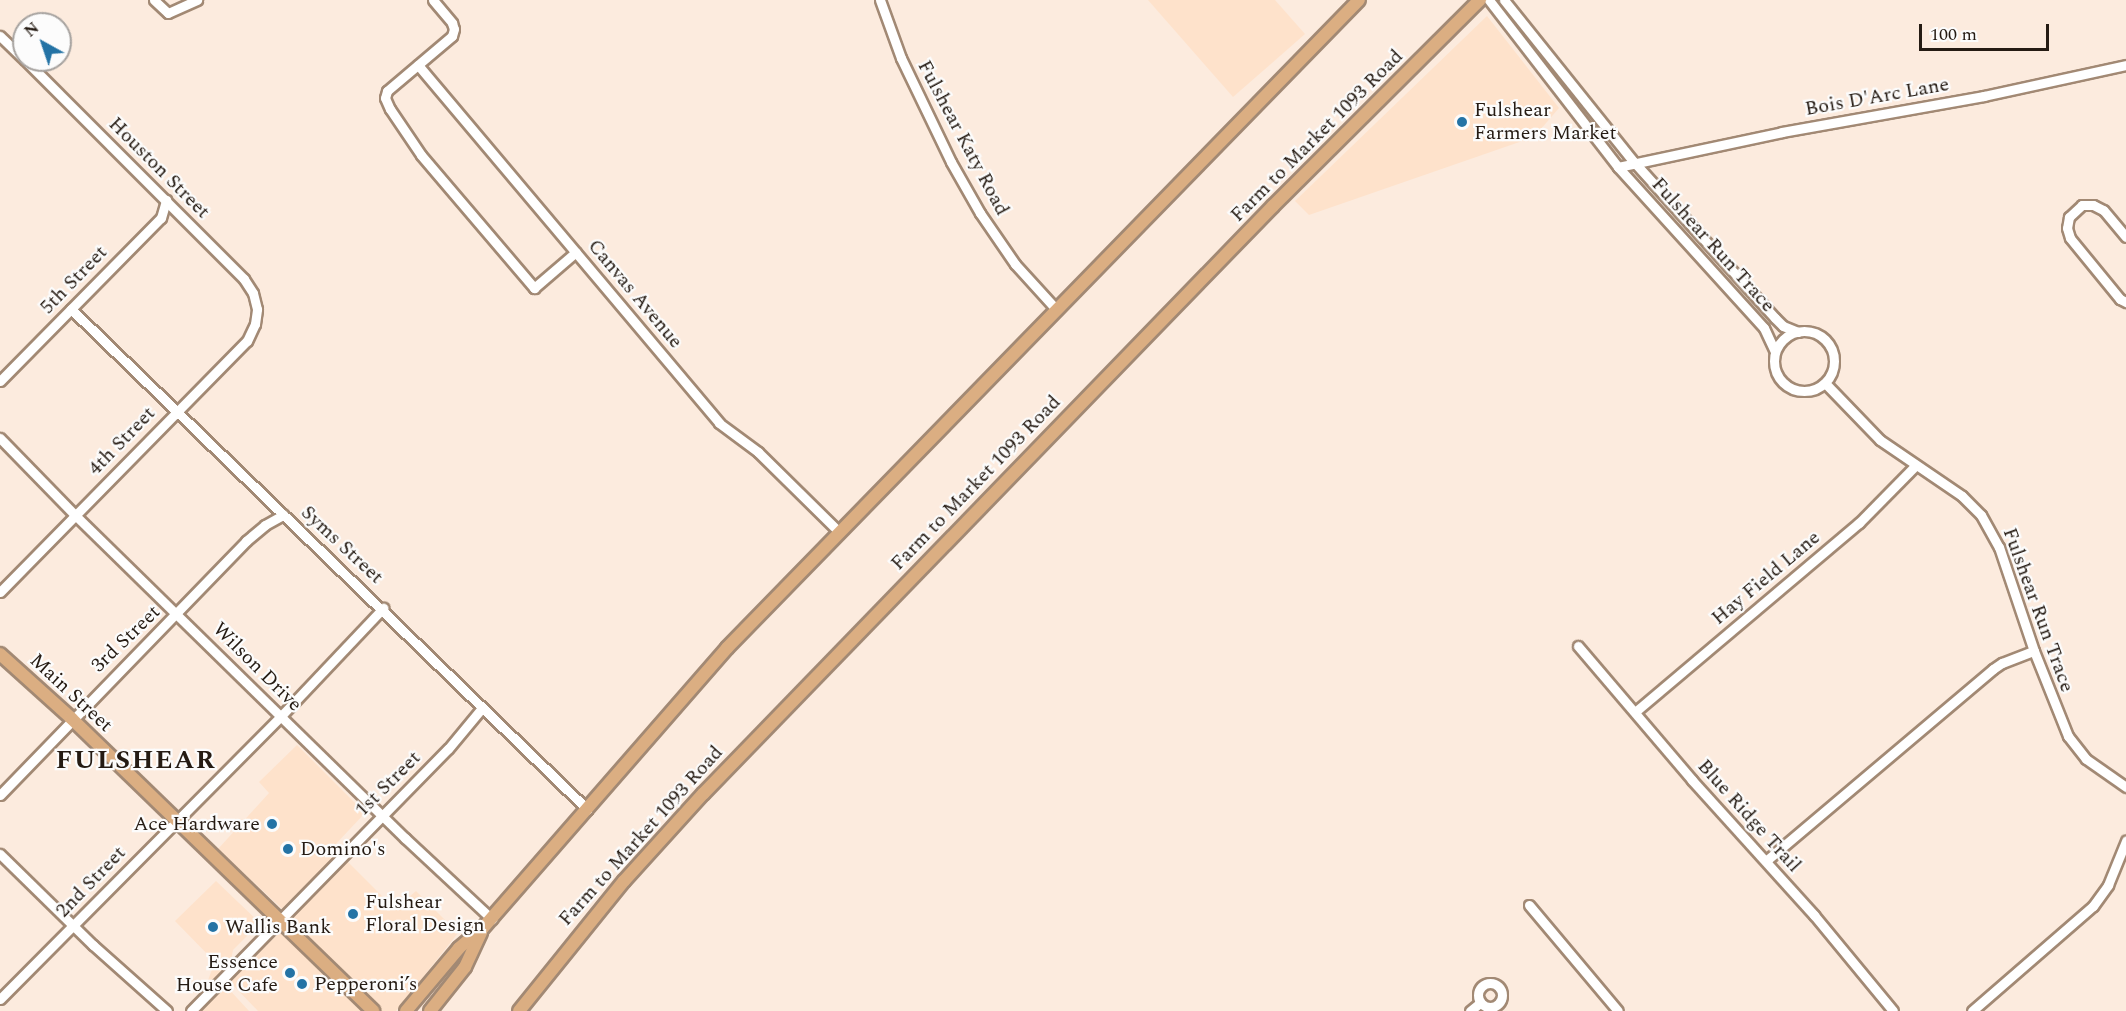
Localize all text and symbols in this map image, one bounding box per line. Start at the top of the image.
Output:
north arrow [12,12,72,72]
scale bar [1922,12,2052,50]
text: N [19,16,44,43]
text: 100 m [1930,21,1977,48]
street label: Farm to Market 1093 Road [1226,45,1408,227]
street label: Fulshear Katy Road [912,56,1014,220]
street label: Bois D'Arc Lane [1803,73,1951,121]
place label: Fulshear Farmers Market [1474,98,1616,145]
street label: Houston Street [103,112,215,224]
marker: Fulshear Farmers Market [1455,115,1469,129]
street label: Fulshear Run Trace [1646,173,1780,317]
street label: Canvas Avenue [582,235,688,353]
street label: 5th Street [35,241,113,319]
street label: Farm to Market 1093 Road [886,390,1066,576]
street label: 4th Street [83,402,161,480]
street label: Syms Street [296,501,388,589]
street label: Fulshear Run Trace [1997,525,2079,695]
street label: Hay Field Lane [1707,526,1825,630]
street label: 3rd Street [87,600,165,678]
street label: Wilson Drive [207,617,307,717]
street label: Main Street [25,649,117,737]
street label: Farm to Market 1093 Road [554,741,728,931]
district label: FULSHEAR [56,745,216,777]
street label: 1st Street [350,746,426,822]
street label: Blue Ridge Trail [1692,755,1806,877]
place label: Ace Hardware [134,812,260,836]
marker: Ace Hardware [265,817,279,831]
place label: Domino's [300,837,386,861]
street label: 2nd Street [51,841,131,923]
marker: Domino's [281,842,295,856]
place label: Fulshear Floral Design [365,891,485,938]
marker: Fulshear Floral Design [346,907,360,921]
place label: Wallis Bank [225,915,331,939]
marker: Wallis Bank [206,920,220,934]
place label: Essence House Cafe [176,950,278,997]
marker: Essence House Cafe [283,966,297,980]
place label: Pepperoni’s [314,972,417,996]
marker: Pepperoni’s [295,977,309,991]

